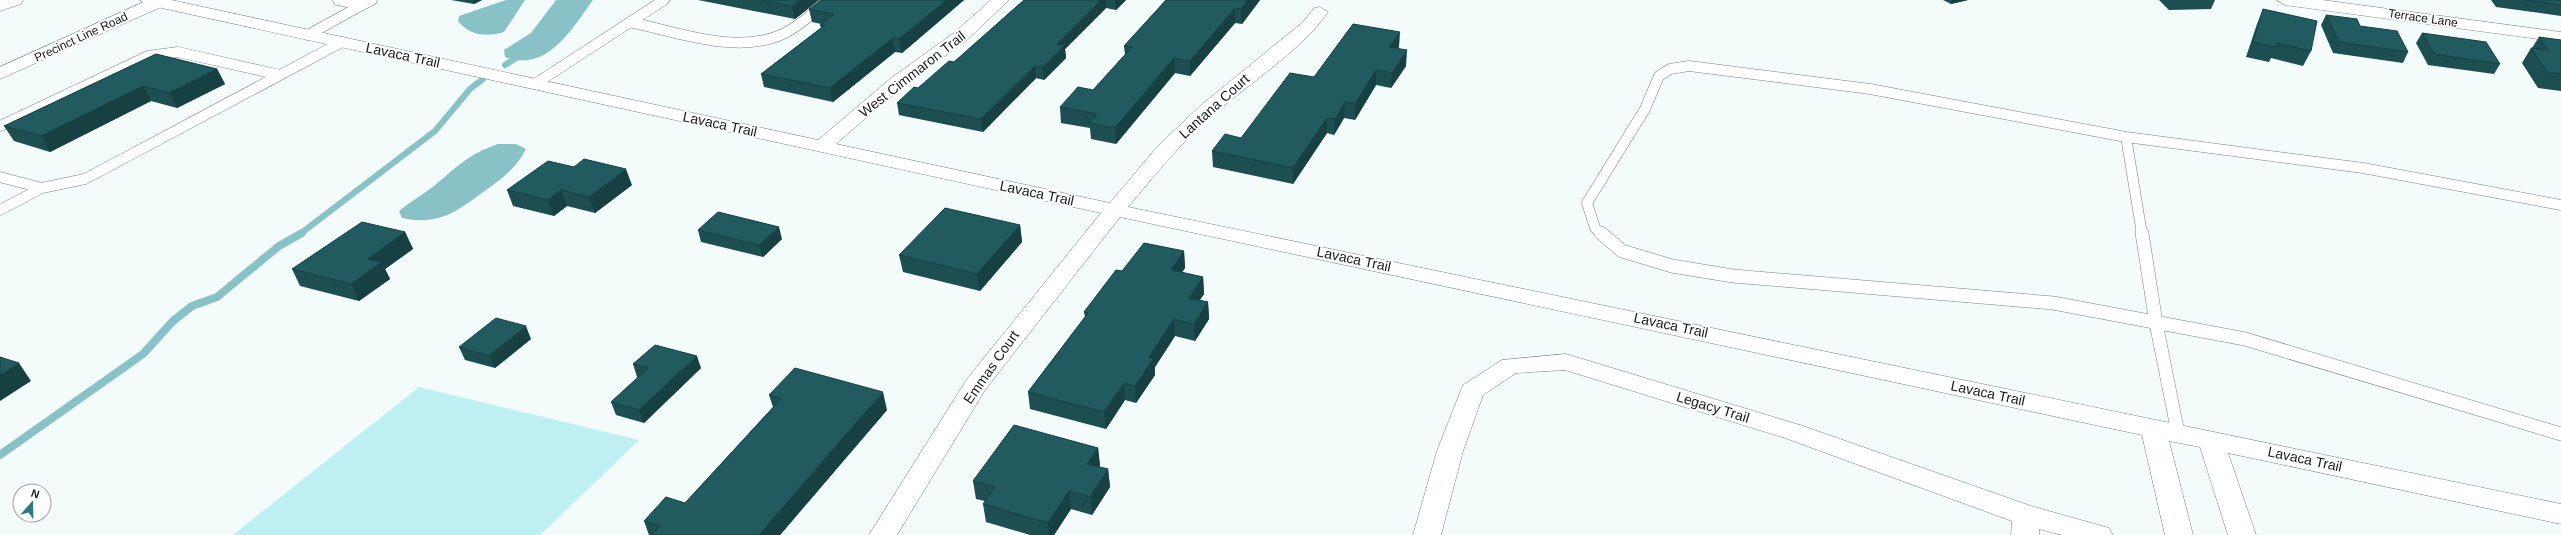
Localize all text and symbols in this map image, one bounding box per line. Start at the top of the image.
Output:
street label: Terrace Lane [2387,6,2459,30]
street label: Precinct Line Road [32,9,130,65]
street label: West Cimmaron Trail [856,28,968,120]
street label: Lavaca Trail [364,39,442,71]
street label: Lantana Court [1176,70,1252,142]
street label: Lavaca Trail [681,108,759,140]
street label: Lavaca Trail [998,177,1076,209]
street label: Lavaca Trail [1315,243,1393,275]
street label: Lavaca Trail [1632,309,1710,341]
street label: Emmas Court [960,327,1022,407]
street label: Lavaca Trail [1949,377,2027,409]
street label: Legacy Trail [1675,388,1751,426]
street label: Lavaca Trail [2266,443,2344,475]
north arrow [12,483,52,523]
text: N [30,487,41,501]

